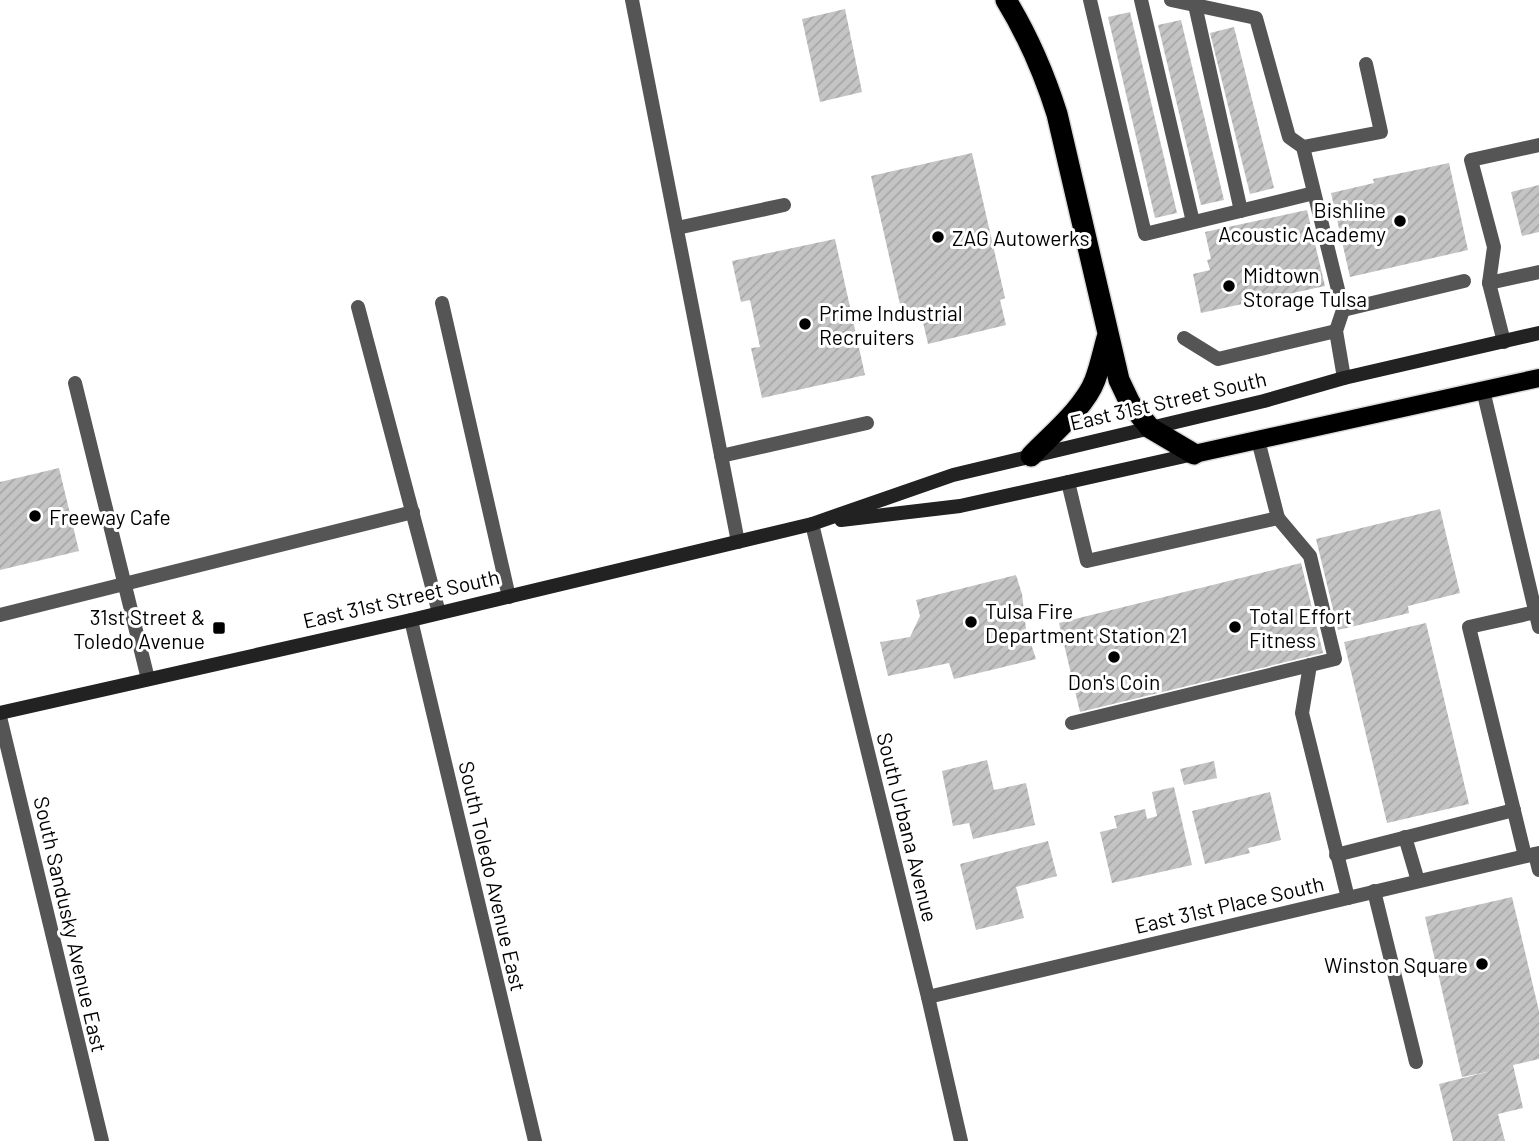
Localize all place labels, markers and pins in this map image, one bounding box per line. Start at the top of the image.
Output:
place label: Bishline Acoustic Academy [1218,197,1386,246]
marker: Bishline Acoustic Academy [1392,213,1408,229]
place label: ZAG Autowerks [952,225,1090,250]
marker: ZAG Autowerks [930,229,946,245]
place label: Midtown Storage Tulsa [1243,262,1367,311]
marker: Midtown Storage Tulsa [1221,278,1237,294]
place label: Prime Industrial Recruiters [819,300,963,349]
marker: Prime Industrial Recruiters [797,316,813,332]
place label: Freeway Cafe [49,504,171,529]
marker: Freeway Cafe [27,508,43,524]
place label: Tulsa Fire Department Station 21 [985,598,1187,647]
place label: Total Effort Fitness [1249,603,1352,652]
place label: 31st Street & Toledo Avenue [73,604,205,653]
marker: Tulsa Fire Department Station 21 [963,614,979,630]
marker: Total Effort Fitness [1227,619,1243,635]
marker: 31st Street & Toledo Avenue [211,620,227,636]
marker: Don's Coin [1106,649,1122,665]
place label: Don's Coin [1068,669,1160,694]
place label: Winston Square [1324,952,1468,977]
marker: Winston Square [1474,956,1490,972]

